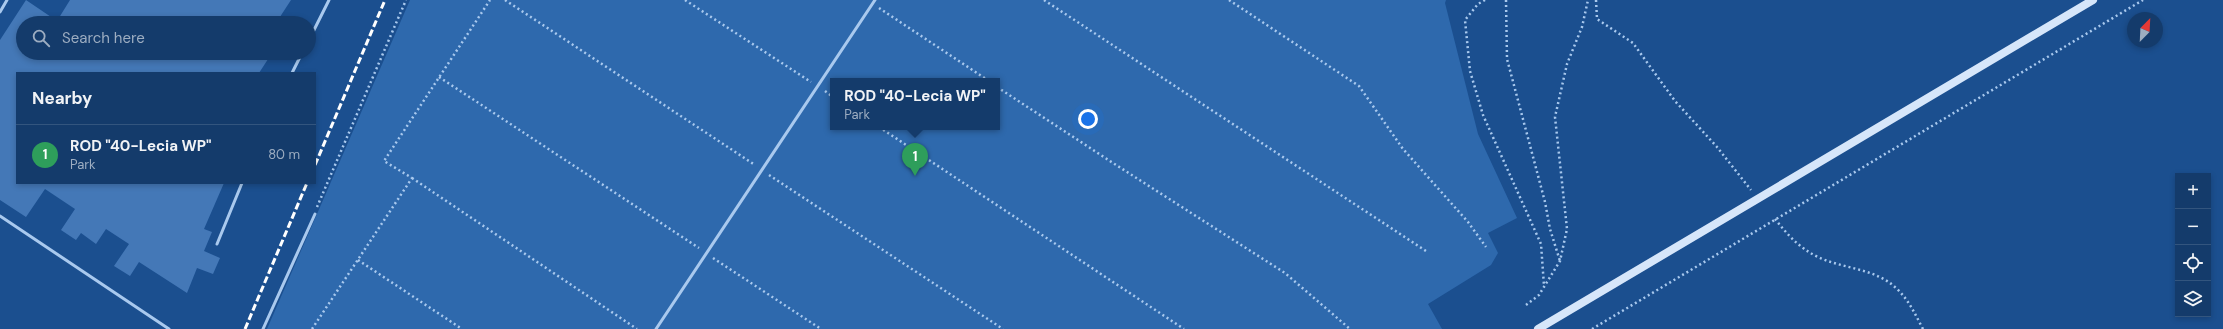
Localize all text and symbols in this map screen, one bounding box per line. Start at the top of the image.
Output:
north arrow [2127,12,2163,48]
search box [16,16,316,60]
icon: search [30,27,52,49]
text: Search here [62,28,145,48]
popup [830,78,1000,130]
text: ROD "40-Lecia WP" [844,86,986,106]
text: Nearby [32,87,92,109]
text: Park [844,106,870,123]
your location [1078,109,1098,129]
text: ROD "40-Lecia WP" [70,136,211,156]
pin: 1 [902,143,928,176]
text: 1 [43,146,47,163]
text: 80 m [268,146,300,163]
text: Park [70,156,96,173]
map controls [2175,173,2211,317]
button: + [2175,173,2211,209]
button: − [2175,209,2211,245]
button: locate [2175,245,2211,281]
button: layers [2175,281,2211,317]

